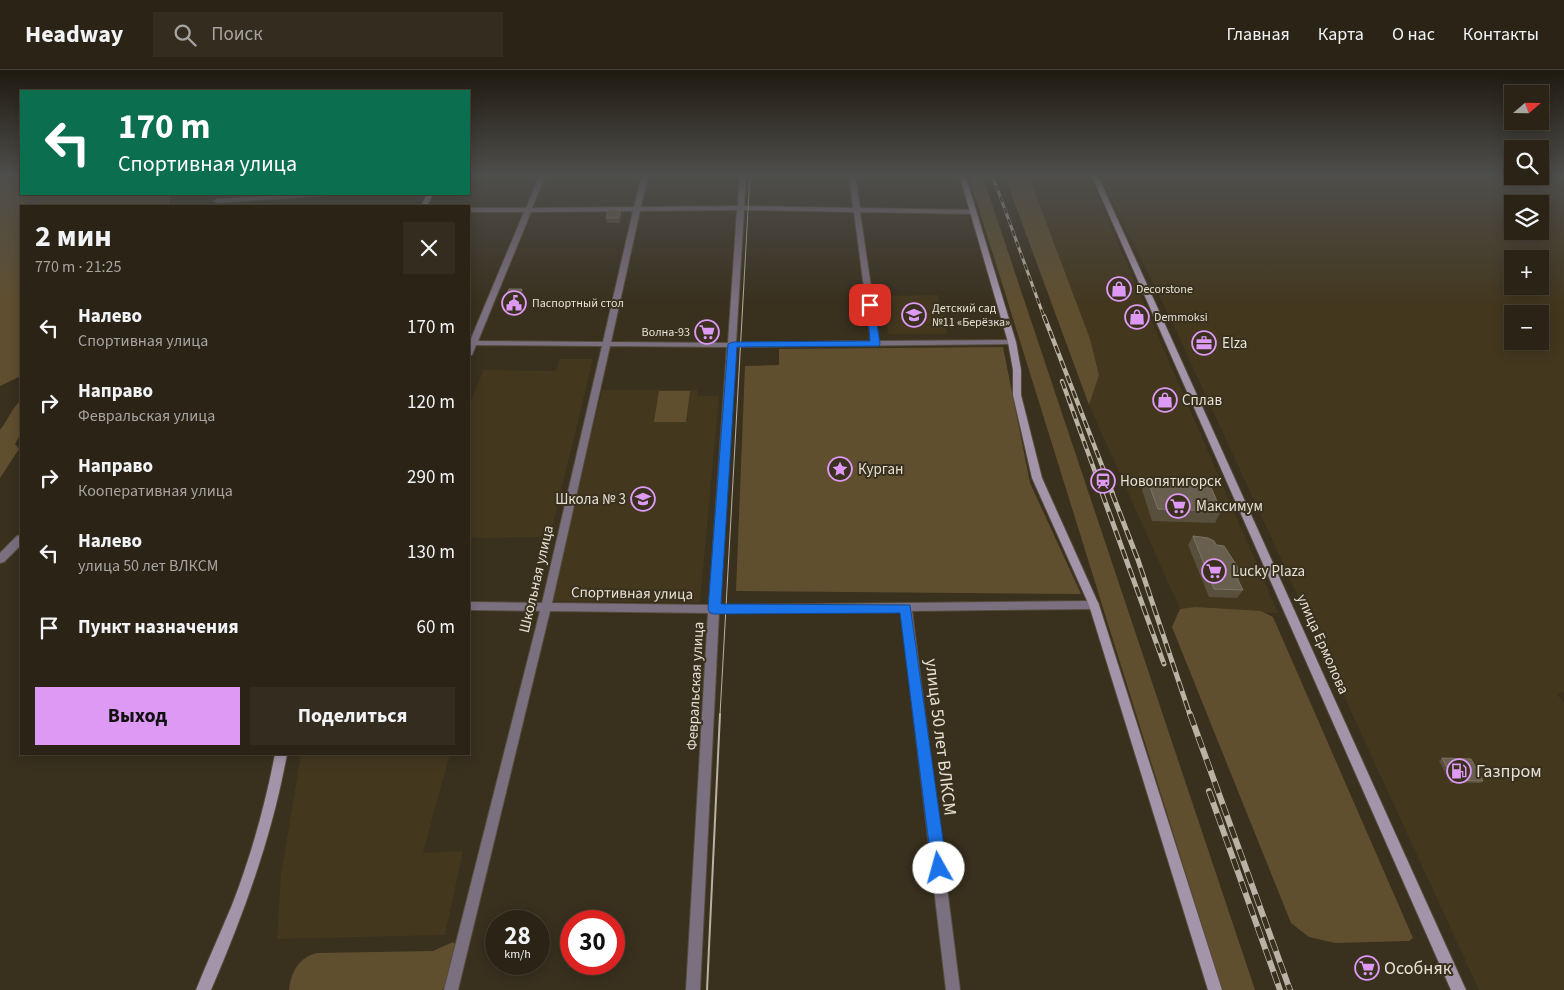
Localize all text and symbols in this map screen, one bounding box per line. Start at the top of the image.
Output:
search box [153,12,503,57]
text: Headway [25,17,123,52]
icon: search [171,21,199,49]
text: Поиск [211,21,263,48]
text: Главная [1227,22,1290,47]
text: Карта [1318,22,1364,47]
text: О нас [1392,22,1435,47]
text: Контакты [1463,22,1539,47]
north arrow [1504,85,1549,130]
map controls [1504,85,1549,350]
text: 170 m [118,102,210,152]
icon: left [35,110,100,175]
button: search [1504,140,1549,185]
text: Спортивная улица [118,148,297,180]
button: layers [1504,195,1549,240]
text: 2 мин [35,215,112,258]
button: close [403,222,455,274]
button: + [1504,250,1549,295]
text: 770 m · 21:25 [35,256,122,278]
shop icon: Decorstone [1106,276,1132,302]
place label: Decorstone [1136,281,1193,298]
pin [849,284,891,326]
public building icon: Паспортный стол [501,290,527,316]
icon: arrive [856,291,884,319]
place label: Паспортный стол [532,295,624,312]
place label: Детский сад №11 «Берёзка» [932,300,1010,331]
school or university icon: Детский сад №11 «Берёзка» [901,302,927,328]
text: Налево [78,303,142,330]
shop icon: Demmoksi [1124,304,1150,330]
button: − [1504,305,1549,350]
place label: Demmoksi [1154,309,1208,326]
icon: left [35,314,63,342]
text: 170 m [407,314,455,341]
supermarket icon: Волна-93 [694,319,720,345]
place label: Волна-93 [642,324,690,341]
text: Спортивная улица [78,330,208,352]
office icon: Elza [1191,330,1217,356]
place label: Elza [1222,333,1247,354]
text: Направо [78,378,153,405]
shop icon: Сплав [1152,387,1178,413]
icon: right [35,389,63,417]
text: 120 m [407,389,455,416]
place label: Сплав [1182,390,1222,411]
text: Февральская улица [78,405,215,427]
text: Направо [78,453,153,480]
place icon: Курган [827,456,853,482]
place label: Курган [858,459,903,480]
icon: right [35,464,63,492]
text: 290 m [407,464,455,491]
station icon: Новопятигорск [1090,468,1116,494]
place label: Новопятигорск [1120,471,1222,492]
text: Кооперативная улица [78,480,233,502]
school or university icon: Школа № 3 [630,486,656,512]
place label: Школа № 3 [555,489,626,510]
supermarket icon: Максимум [1165,493,1191,519]
place label: Максимум [1196,496,1263,517]
street label: Школьная улица [514,523,559,635]
text: Налево [78,528,142,555]
icon: left [35,539,63,567]
text: 130 m [407,539,455,566]
text: улица 50 лет ВЛКСМ [78,555,218,577]
supermarket icon: Lucky Plaza [1201,558,1227,584]
place label: Lucky Plaza [1232,561,1305,582]
street label: Спортивная улица [571,582,693,605]
street label: улица Ермолова [1291,591,1354,698]
icon: arrive [35,614,63,642]
text: Пункт назначения [78,614,239,641]
text: 60 m [417,614,455,641]
street label: Февральская улица [682,621,709,751]
street label: улица 50 лет ВЛКСМ [918,657,963,817]
button: Выход [35,687,240,745]
button: Поделиться [250,687,455,745]
fuel station icon: Газпром [1446,758,1472,784]
place label: Газпром [1476,759,1542,784]
position arrow [912,841,964,893]
speed limit sign: 30 [560,910,625,975]
text: 28 [504,918,531,954]
text: km/h [504,946,531,963]
supermarket icon: Особняк [1354,955,1380,981]
place label: Особняк [1384,956,1452,981]

